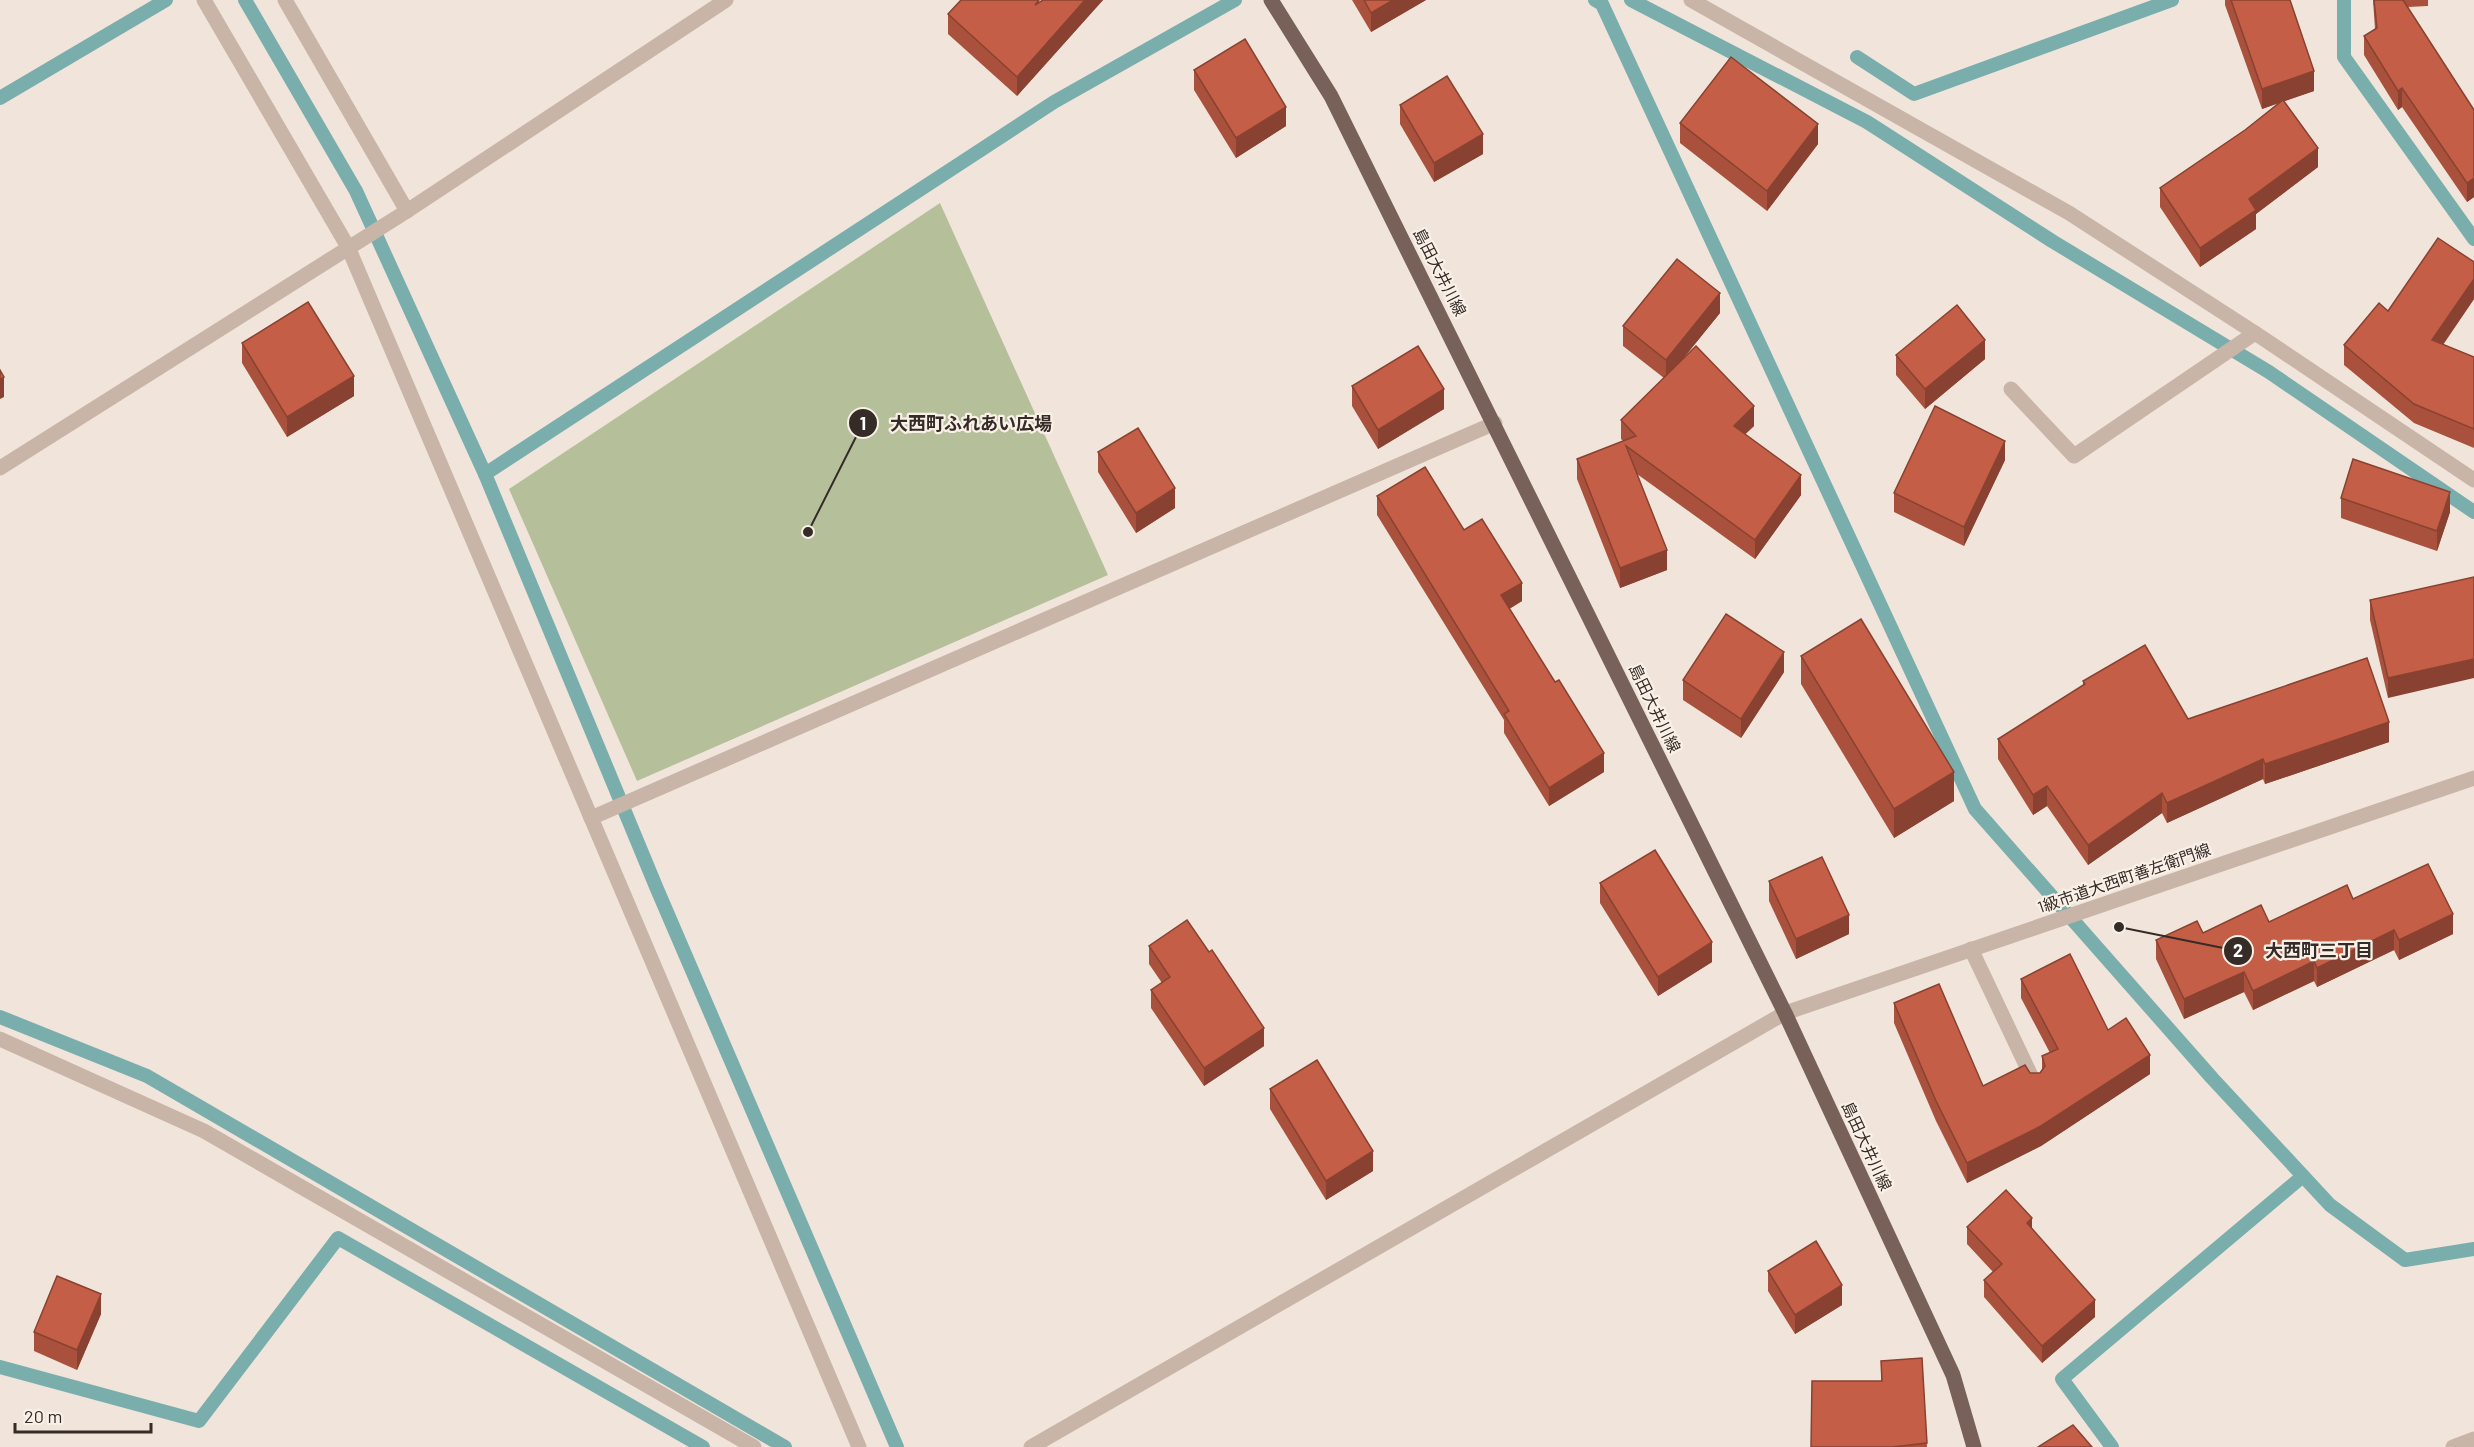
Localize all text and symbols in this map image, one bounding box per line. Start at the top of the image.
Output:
street label: 島田大井川線 [1410,225,1471,319]
callout: 大西町ふれあい広場 [848,405,1064,441]
text: 1 [860,412,866,434]
text: 大西町ふれあい広場 [890,412,1052,434]
street label: 島田大井川線 [1626,660,1685,755]
street label: 1級市道大西町善左衛門線 [2035,839,2213,916]
callout: 大西町三丁目 [2223,933,2385,969]
text: 2 [2233,939,2243,961]
text: 大西町三丁目 [2265,939,2373,961]
street label: 島田大井川線 [1839,1098,1896,1193]
scale bar [15,1396,152,1434]
text: 20 m [24,1405,62,1427]

